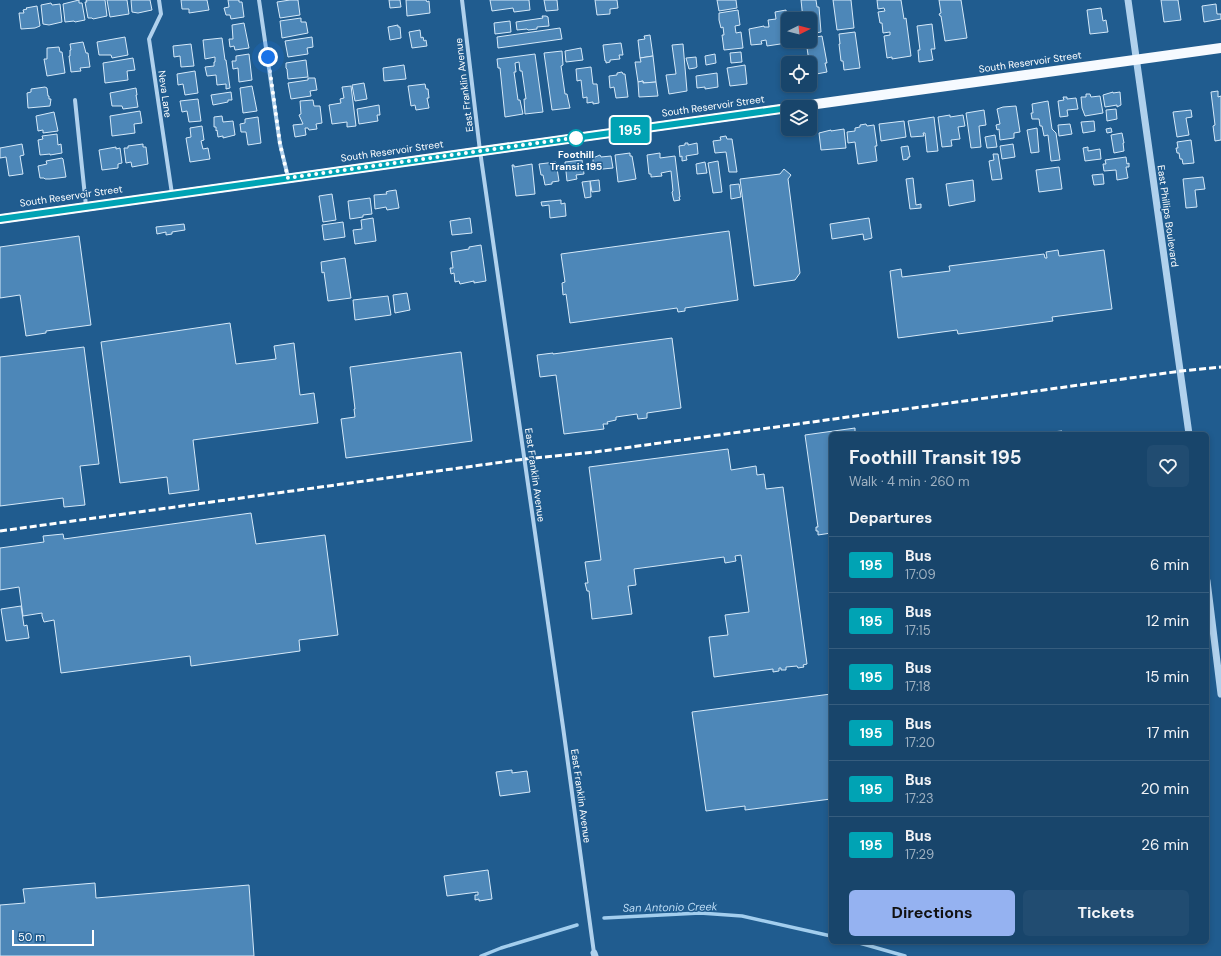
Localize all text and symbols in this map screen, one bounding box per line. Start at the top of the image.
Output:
north arrow [781,12,817,48]
map controls [781,12,817,136]
street label: East Franklin Avenue [452,37,476,133]
your location [258,47,278,67]
street label: South Reservoir Street [978,48,1082,76]
button: locate [781,56,817,92]
street label: Neva Lane [155,70,175,119]
street label: South Reservoir Street [661,92,765,120]
button: layers [781,100,817,136]
line badge: 195 [607,117,653,143]
text: 195 [619,121,641,139]
marker: Foothill Transit 195 [567,129,585,147]
street label: South Reservoir Street [340,137,444,165]
place label: Foothill Transit 195 [550,148,602,173]
street label: East Phillips Boulevard [1154,164,1182,268]
street label: South Reservoir Street [19,182,123,210]
street label: East Franklin Avenue [522,427,548,523]
text: Foothill Transit 195 [849,445,1022,470]
button: heart [1147,445,1189,487]
text: Walk · 4 min · 260 m [849,473,970,490]
text: Departures [849,508,932,528]
text: Bus [905,546,932,566]
text: 6 min [1150,555,1189,575]
text: 195 [860,556,882,574]
text: 17:09 [905,566,936,583]
text: Bus [905,602,932,622]
text: 12 min [1146,611,1189,631]
text: 195 [860,612,882,630]
text: 17:15 [905,622,931,639]
text: Bus [905,658,932,678]
text: 15 min [1146,667,1189,687]
text: 195 [860,668,882,686]
text: 17:18 [905,678,931,695]
text: Bus [905,714,932,734]
text: 17 min [1147,723,1189,743]
text: 195 [860,724,882,742]
text: 17:20 [905,734,935,751]
street label: East Franklin Avenue [568,748,594,844]
text: Bus [905,770,932,790]
text: 20 min [1141,779,1189,799]
text: 195 [860,780,882,798]
text: 17:23 [905,790,934,807]
text: Bus [905,826,932,846]
text: 26 min [1141,835,1189,855]
text: 195 [860,836,882,854]
text: 17:29 [905,846,934,863]
button: Directions [849,890,1015,936]
button: Tickets [1023,890,1189,936]
water label: San Antonio Creek [622,899,718,915]
scale bar [12,928,94,947]
text: 50 m [18,930,45,944]

